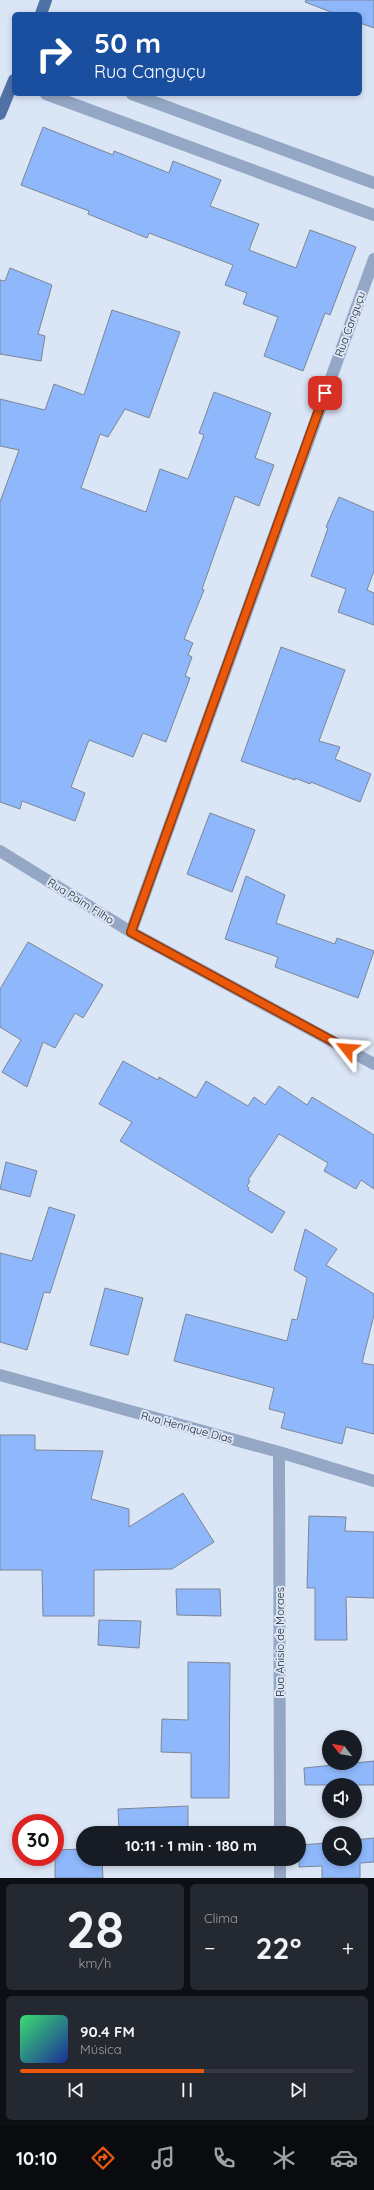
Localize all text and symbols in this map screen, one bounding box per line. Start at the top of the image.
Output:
text: 50 m [94,25,161,60]
icon: right [28,28,80,80]
text: Rua Canguçu [94,60,206,83]
street label: Rua Canguçu [332,289,368,359]
pin [308,376,342,410]
icon: arrive [314,382,336,404]
street label: Rua Paim Filho [45,875,117,927]
position arrow [326,1028,368,1070]
street label: Rua Henrique Dias [140,1408,234,1446]
street label: Rua Anisio de Moraes [273,1587,287,1697]
north arrow [322,1730,362,1770]
map controls [322,1730,362,1866]
button: sound [322,1778,362,1818]
speed limit sign: 30 [12,1814,64,1866]
button: search [322,1826,362,1866]
text: 10:11 · 1 min · 180 m [125,1836,257,1855]
text: 28 [66,1896,124,1961]
text: Clima [204,1910,238,1926]
text: 22° [256,1929,301,1967]
text: − [204,1934,215,1962]
text: + [342,1934,354,1962]
text: km/h [79,1955,111,1971]
text: 90.4 FM [80,2022,135,2041]
text: Música [80,2041,122,2057]
icon: previous [65,2079,87,2101]
icon: pause [176,2079,198,2101]
icon: next [287,2079,309,2101]
icon: directions [89,2144,117,2172]
icon: music [149,2144,177,2172]
icon: phone [210,2144,238,2172]
icon: climate [270,2144,298,2172]
icon: car [330,2144,358,2172]
text: 10:10 [16,2147,57,2170]

